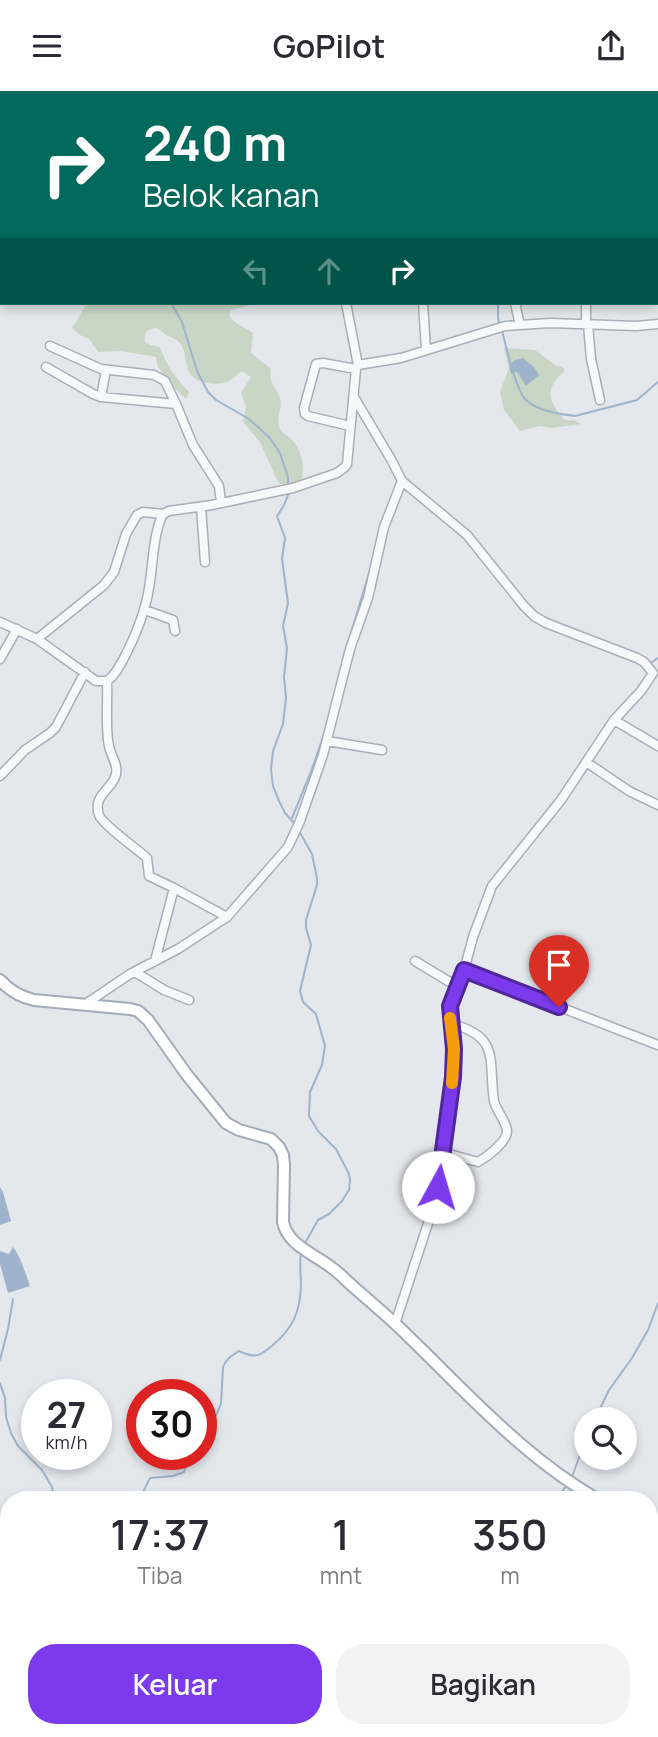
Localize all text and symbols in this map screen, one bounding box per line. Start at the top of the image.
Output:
text: GoPilot [273,24,385,68]
icon: menu [28,27,66,65]
icon: share [592,27,630,65]
text: 240 m [143,109,287,176]
icon: right [28,119,119,210]
text: Belok kanan [143,173,319,217]
icon: left [237,252,275,290]
icon: ahead [310,252,348,290]
icon: right [383,252,421,290]
pin [529,935,589,1007]
icon: arrive [540,946,578,984]
position arrow [401,1150,475,1224]
speed limit sign: 30 [126,1379,217,1470]
text: 27 [47,1391,86,1439]
map controls [574,1407,637,1470]
button: search [574,1407,637,1470]
text: km/h [46,1430,87,1454]
text: 17:37 [110,1505,210,1563]
text: 1 [332,1505,350,1563]
text: 350 [472,1505,548,1563]
text: Tiba [137,1559,183,1591]
text: mnt [320,1559,362,1591]
text: m [500,1559,520,1591]
button: Keluar [28,1644,322,1724]
button: Bagikan [336,1644,630,1724]

